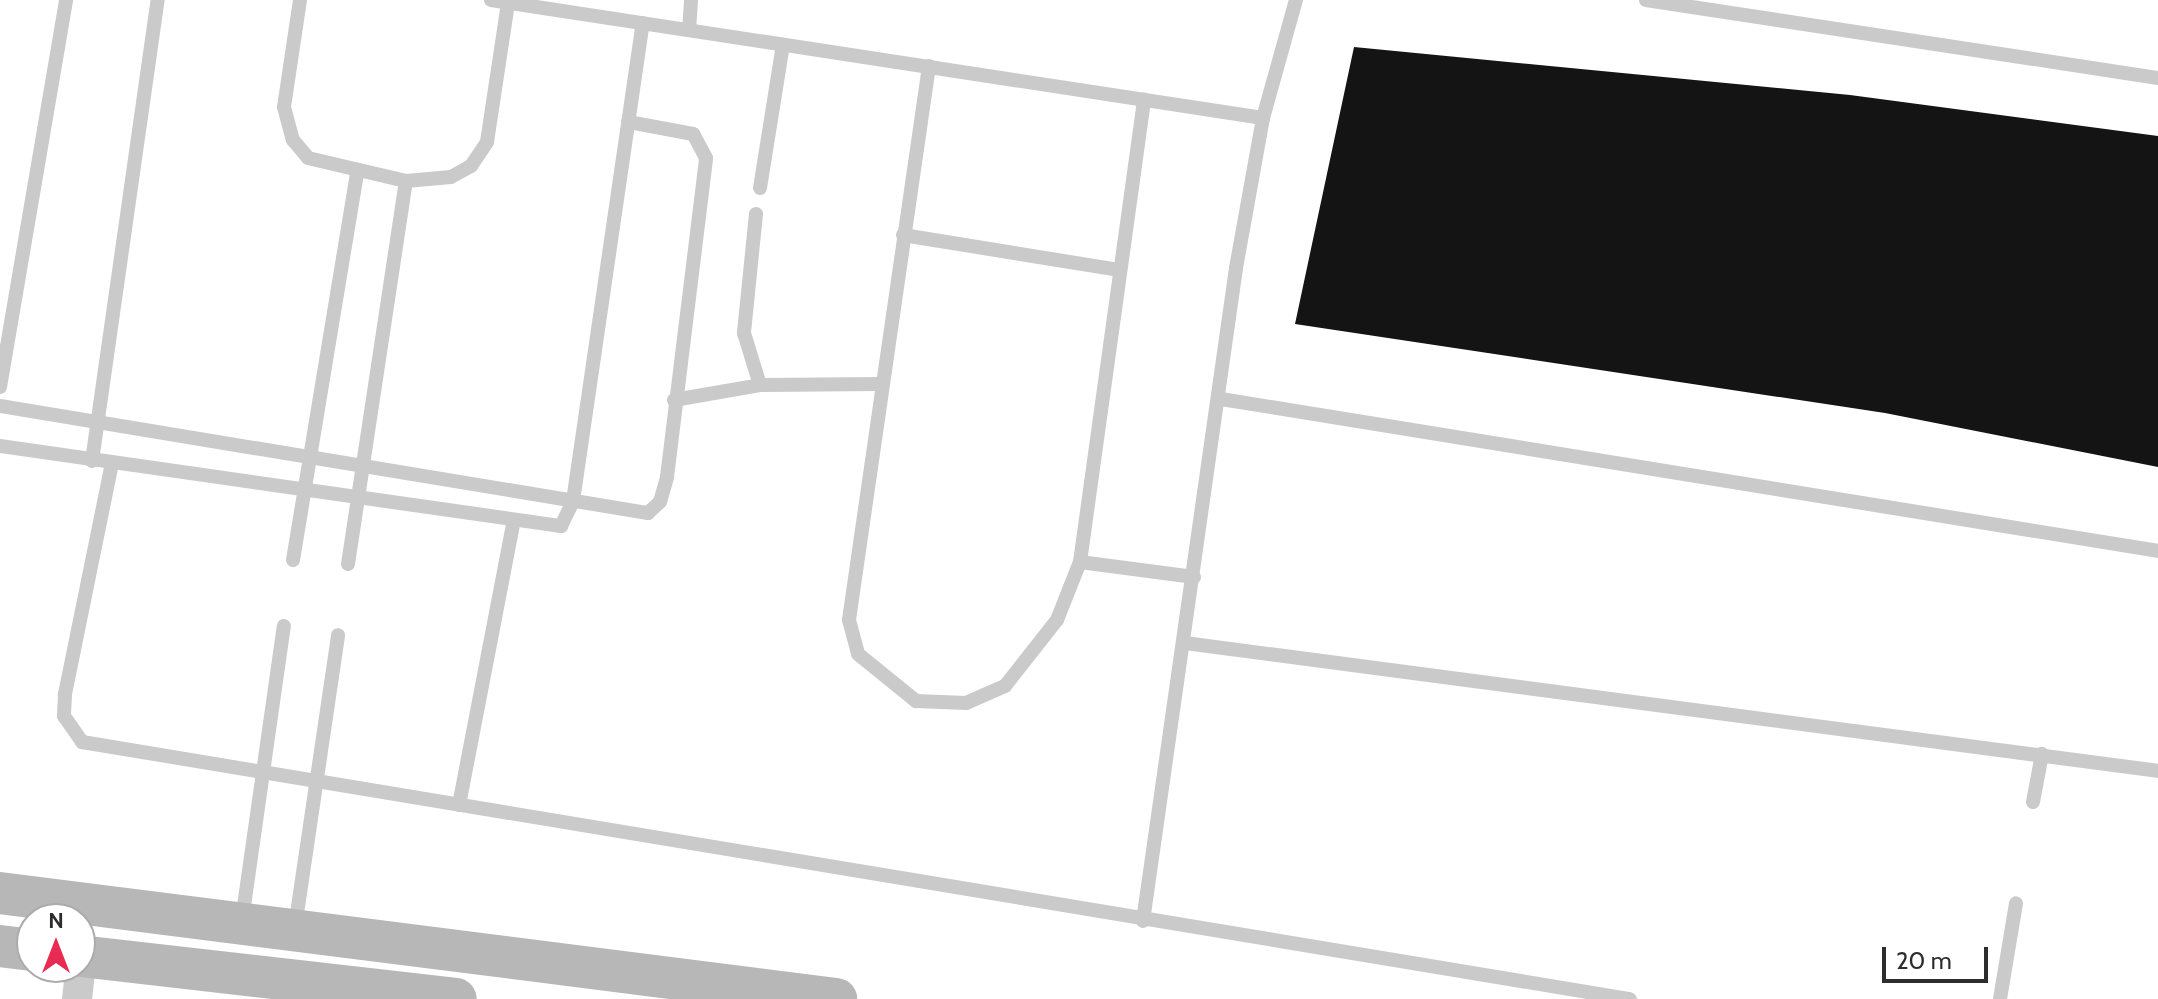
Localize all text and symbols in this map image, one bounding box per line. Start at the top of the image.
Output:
north arrow [16,903,96,983]
text: N [48,907,64,934]
scale bar [1886,931,1992,981]
text: 20 m [1896,946,1952,975]

